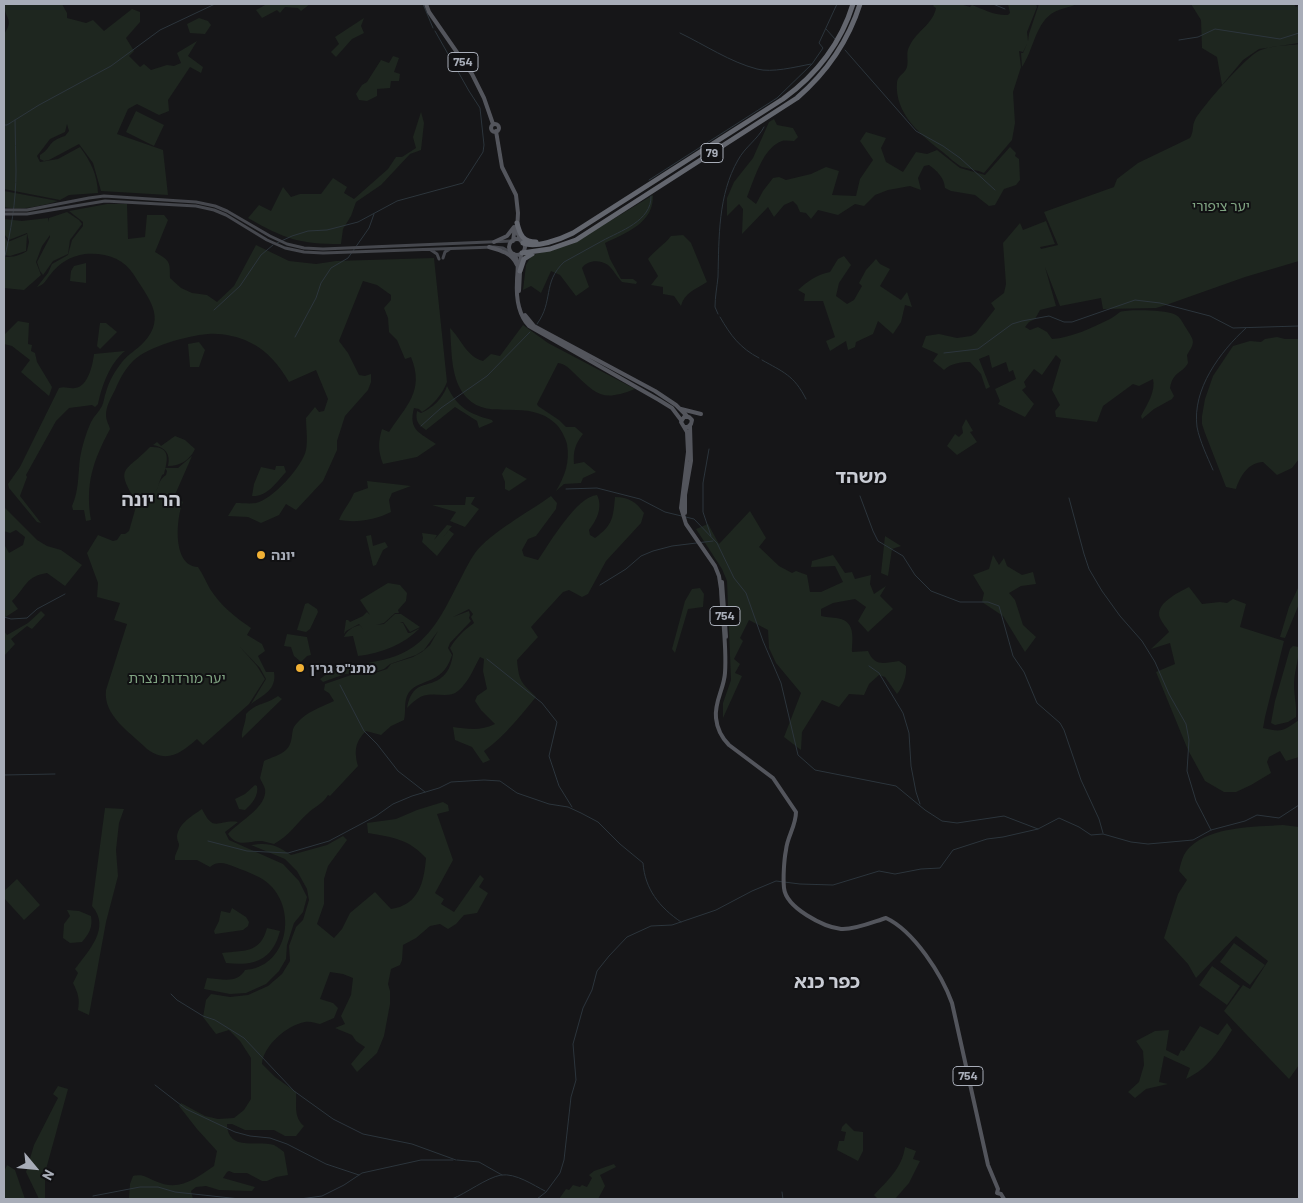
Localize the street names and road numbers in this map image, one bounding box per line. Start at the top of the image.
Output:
road number: 754 [448,52,478,72]
road number: 79 [701,144,723,162]
road number: 754 [710,606,740,626]
road number: 754 [953,1066,983,1086]

